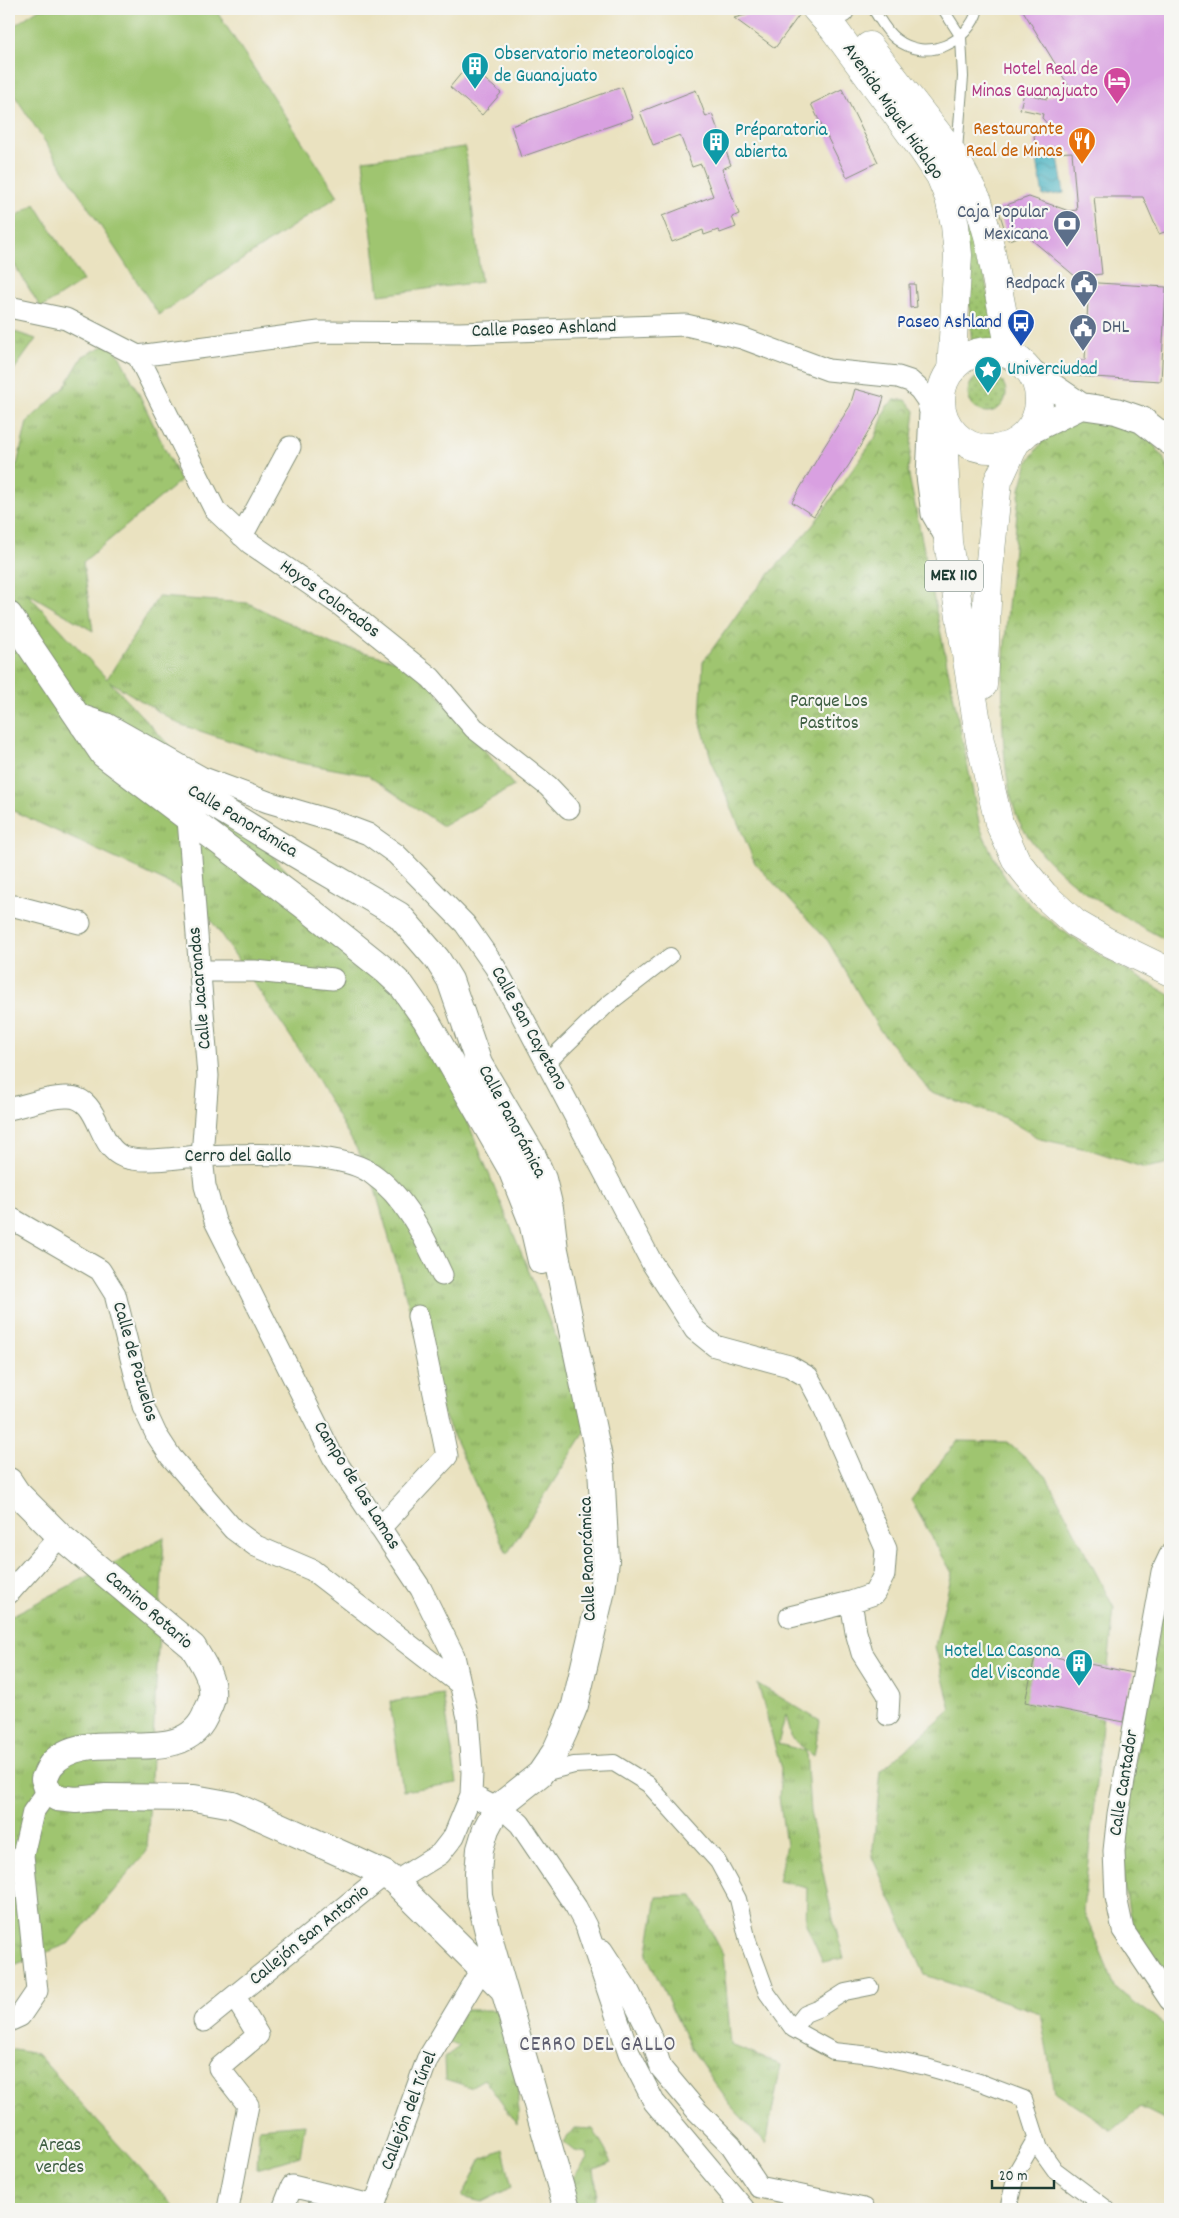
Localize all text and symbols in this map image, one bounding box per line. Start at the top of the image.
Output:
street label: Avenida Miguel Hidalgo [835,38,949,186]
place label: Observatorio meteorologico de Guanajuato [494,42,694,91]
building icon: Observatorio meteorologico de Guanajuato [460,51,490,90]
place label: Hotel Real de Minas Guanajuato [971,57,1098,106]
hotel icon: Hotel Real de Minas Guanajuato [1102,66,1132,105]
place label: Restaurante Real de Minas [966,117,1063,166]
place label: Préparatoria abierta [735,118,828,167]
restaurant icon: Restaurante Real de Minas [1067,126,1097,165]
building icon: Préparatoria abierta [701,127,731,166]
place label: Caja Popular Mexicana [957,200,1049,249]
bank icon: Caja Popular Mexicana [1052,209,1082,248]
public building icon: Redpack [1069,269,1099,308]
place label: Redpack [1005,271,1065,298]
bus stop icon: Paseo Ashland [1006,308,1036,347]
place label: Paseo Ashland [897,310,1002,337]
public building icon: DHL [1068,313,1098,352]
street label: Calle Paseo Ashland [471,314,617,346]
place label: DHL [1102,315,1130,342]
place icon: Univerciudad [973,355,1003,394]
place label: Univerciudad [1007,357,1098,384]
street label: Hoyos Colorados [273,554,385,646]
road number: MEX 110 [925,560,983,592]
park label: Parque Los Pastitos [790,689,868,738]
street label: Calle Panorámica [182,778,303,866]
street label: Calle Jacarandas [182,926,220,1050]
street label: Calle San Cayetano [483,962,573,1096]
street label: Calle Panorámica [470,1061,553,1184]
street label: Cerro del Gallo [185,1144,291,1171]
street label: Calle de Pozuelos [104,1299,164,1425]
street label: Campo de las Lamas [306,1417,406,1555]
street label: Calle Panorámica [573,1495,605,1622]
street label: Camino Rotario [98,1565,198,1657]
place label: Hotel La Casona del Visconde [944,1639,1061,1688]
building icon: Hotel La Casona del Visconde [1064,1648,1094,1687]
street label: Calle Cantador [1103,1728,1147,1838]
street label: Callejón San Antonio [244,1879,376,1993]
district label: CERRO DEL GALLO [519,2031,677,2061]
street label: Callejón del Túnel [375,2047,445,2175]
park label: Areas verdes [36,2133,84,2182]
scale bar [992,2158,1054,2190]
text: 20 m [999,2166,1027,2188]

